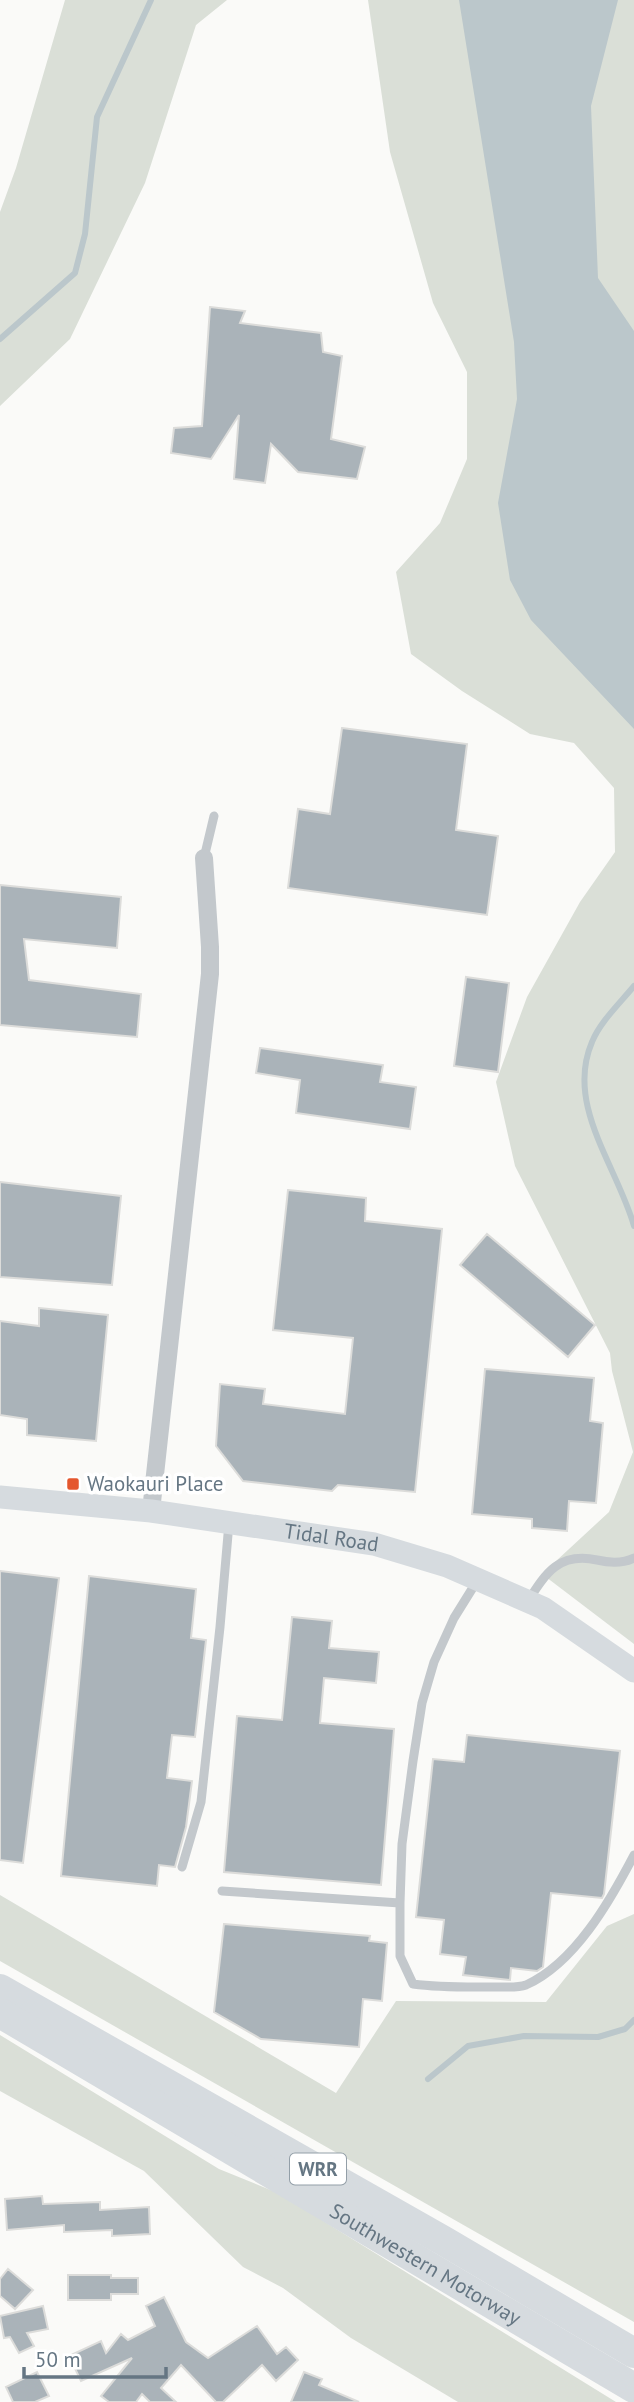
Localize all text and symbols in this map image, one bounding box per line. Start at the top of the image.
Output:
place label: Waokauri Place [87,1470,223,1497]
marker: Waokauri Place [65,1476,81,1492]
street label: Tidal Road [282,1517,381,1558]
road number: WRR [290,2154,346,2184]
street label: Southwestern Motorway [325,2197,526,2331]
scale bar [24,2336,166,2380]
text: 50 m [35,2346,81,2373]

